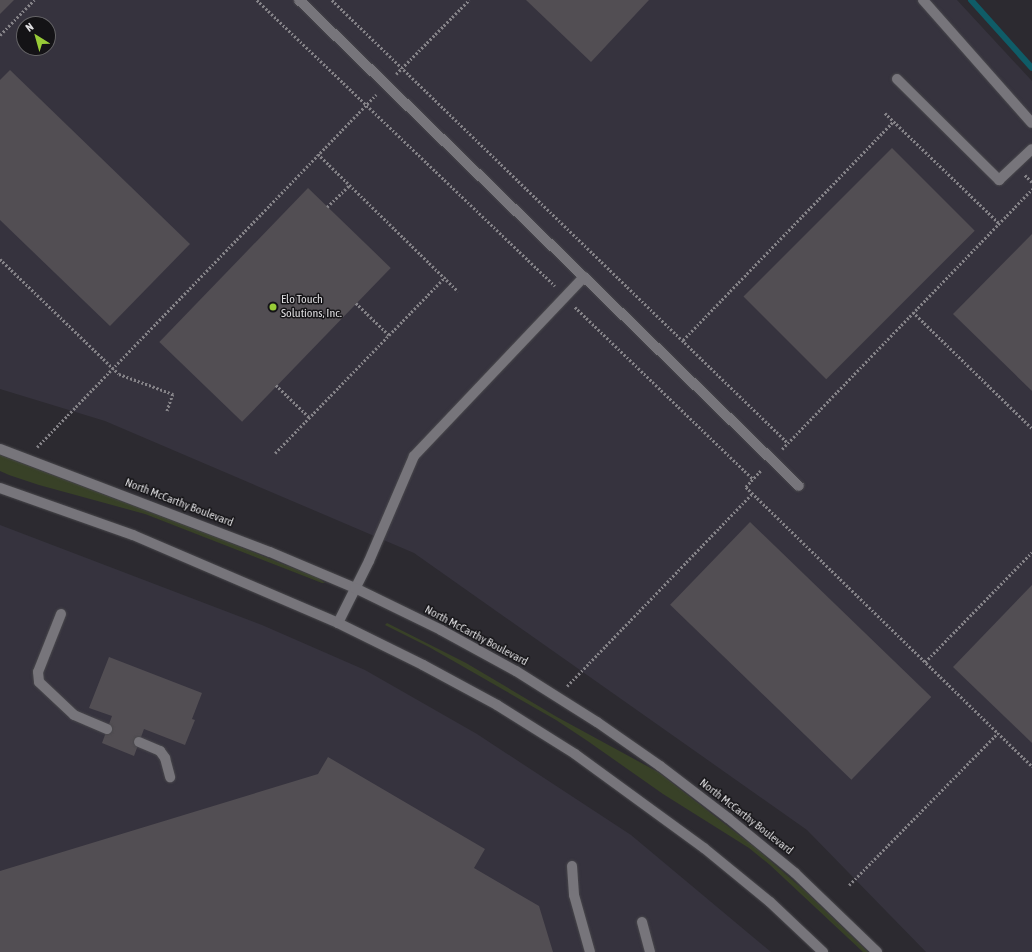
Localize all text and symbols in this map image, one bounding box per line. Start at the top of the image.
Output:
north arrow [16,16,56,56]
text: N [23,20,36,34]
place label: Elo Touch Solutions, Inc. [281,293,342,321]
marker: Elo Touch Solutions, Inc. [268,302,278,312]
street label: North McCarthy Boulevard [123,476,235,530]
street label: North McCarthy Boulevard [422,603,530,669]
street label: North McCarthy Boulevard [696,776,796,858]

